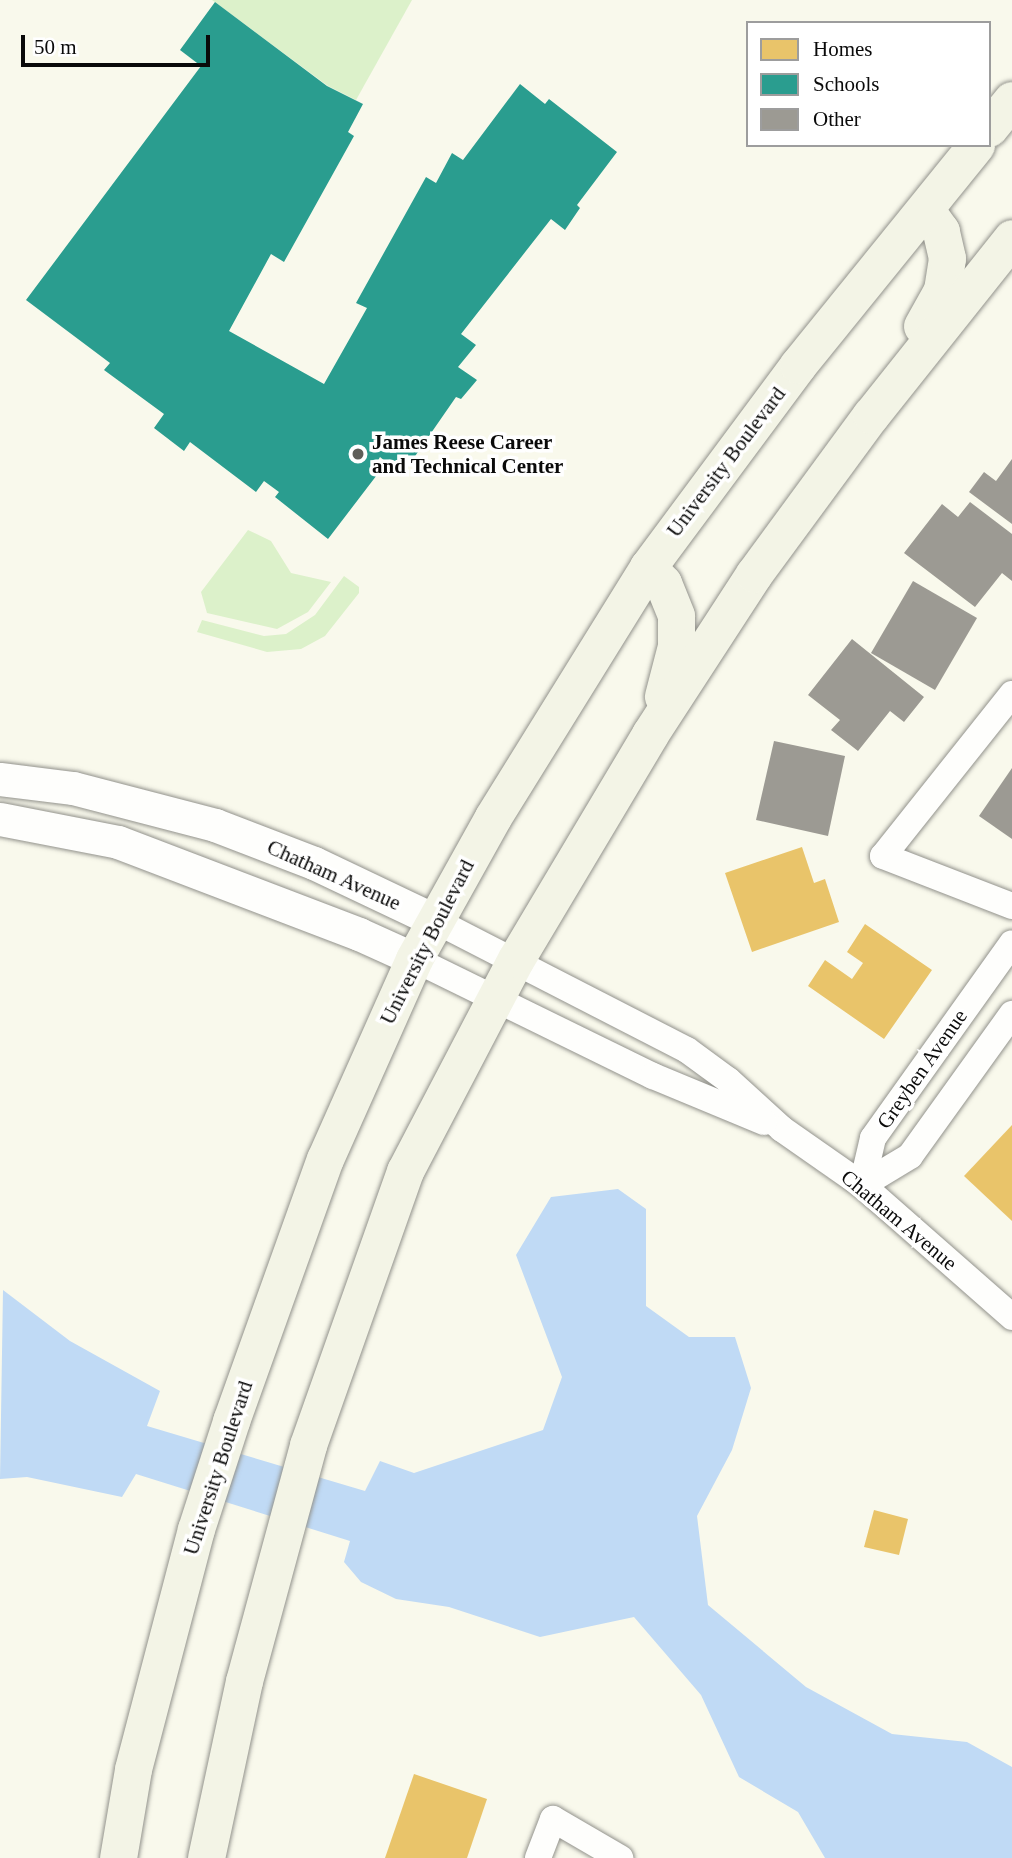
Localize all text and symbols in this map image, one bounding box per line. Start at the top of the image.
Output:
scale bar [24,21,214,65]
legend [746,21,991,147]
text: 50 m [34,35,77,59]
text: Homes [813,37,873,61]
text: Schools [813,72,880,96]
text: Other [813,107,861,131]
street label: University Boulevard [661,382,791,542]
place label: James Reese Career and Technical Center [372,429,564,479]
marker: James Reese Career and Technical Center [350,446,366,462]
street label: Chatham Avenue [263,834,405,916]
street label: University Boulevard [375,855,479,1029]
street label: Greyben Avenue [871,1004,973,1134]
street label: Chatham Avenue [835,1164,963,1276]
street label: University Boulevard [178,1378,258,1558]

